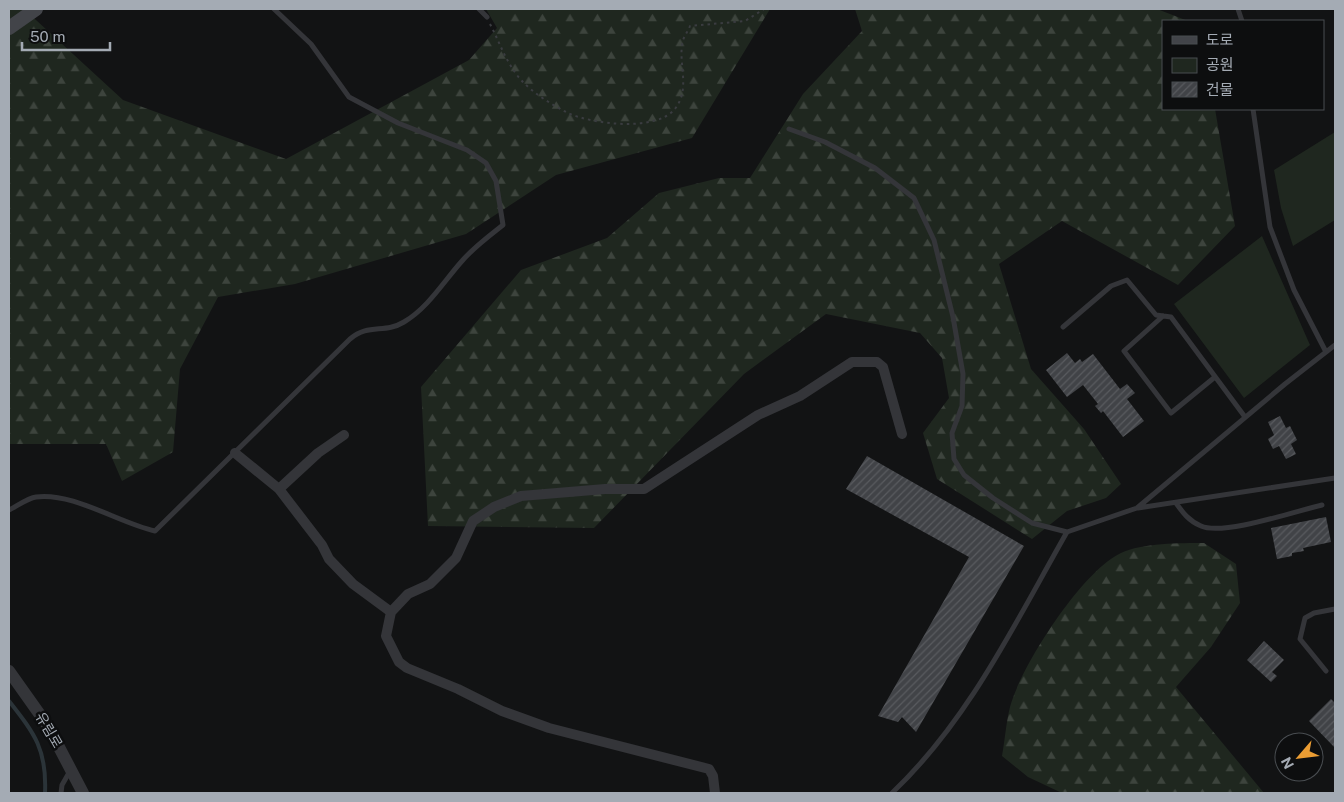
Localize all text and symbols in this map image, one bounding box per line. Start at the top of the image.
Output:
scale bar [22,20,110,52]
legend [1162,20,1324,110]
text: 50 m [30,28,65,45]
text: 도로 [1206,31,1234,48]
text: 공원 [1206,56,1234,73]
text: 건물 [1206,81,1234,98]
street label: 유림로 [32,709,66,751]
north arrow [1274,732,1324,782]
text: N [1278,755,1297,772]

